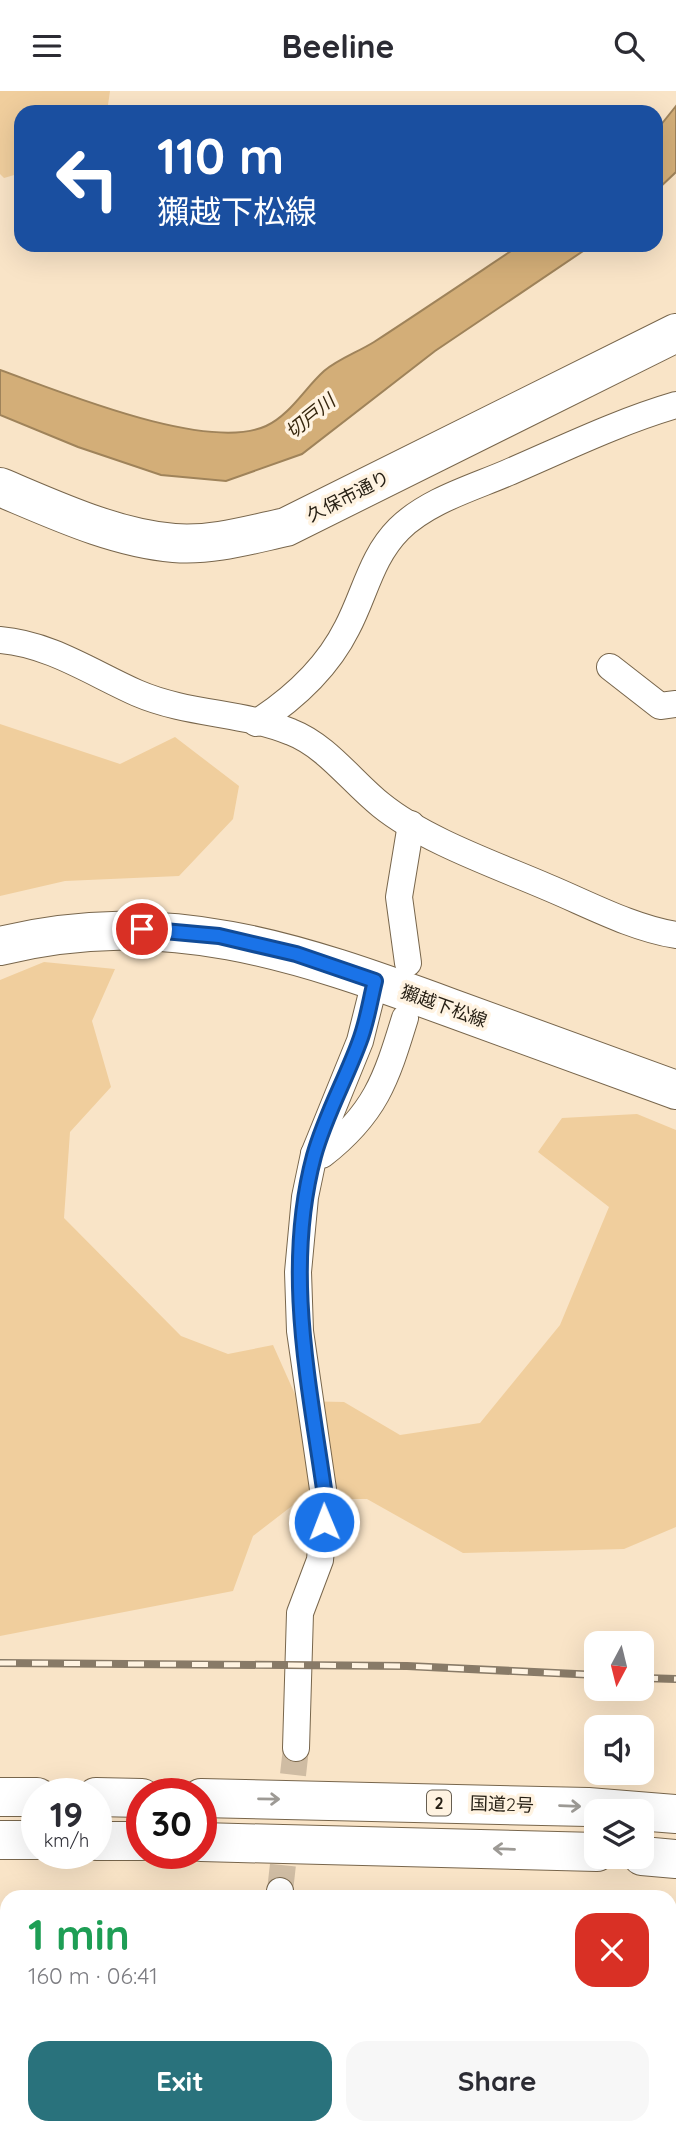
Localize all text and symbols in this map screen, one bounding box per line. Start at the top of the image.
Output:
text: Beeline [282,26,394,66]
icon: menu [28,27,66,65]
icon: search [610,27,648,65]
text: 110 m [157,125,284,186]
icon: left [42,133,133,224]
text: 獺越下松線 [157,191,317,231]
water label: 切戸川 [280,387,341,443]
street label: 久保市通り [303,465,393,527]
pin [112,899,172,959]
icon: arrive [123,910,161,948]
street label: 獺越下松線 [398,980,490,1032]
position arrow [287,1485,361,1559]
north arrow [584,1631,654,1701]
map controls [584,1631,654,1869]
button: sound [584,1715,654,1785]
speed limit sign: 30 [126,1778,217,1869]
road number: 2 [427,1791,451,1815]
street label: 国道2号 [470,1791,534,1817]
text: 19 [50,1792,83,1836]
one-way arrow [258,1792,281,1806]
button: layers [584,1799,654,1869]
one-way arrow [559,1800,582,1813]
text: km/h [44,1829,89,1852]
one-way arrow [493,1843,516,1856]
text: 1 min [28,1908,130,1961]
button: close [575,1913,649,1987]
text: 160 m · 06:41 [28,1961,158,1990]
button: Exit [28,2041,332,2121]
button: Share [346,2041,649,2121]

